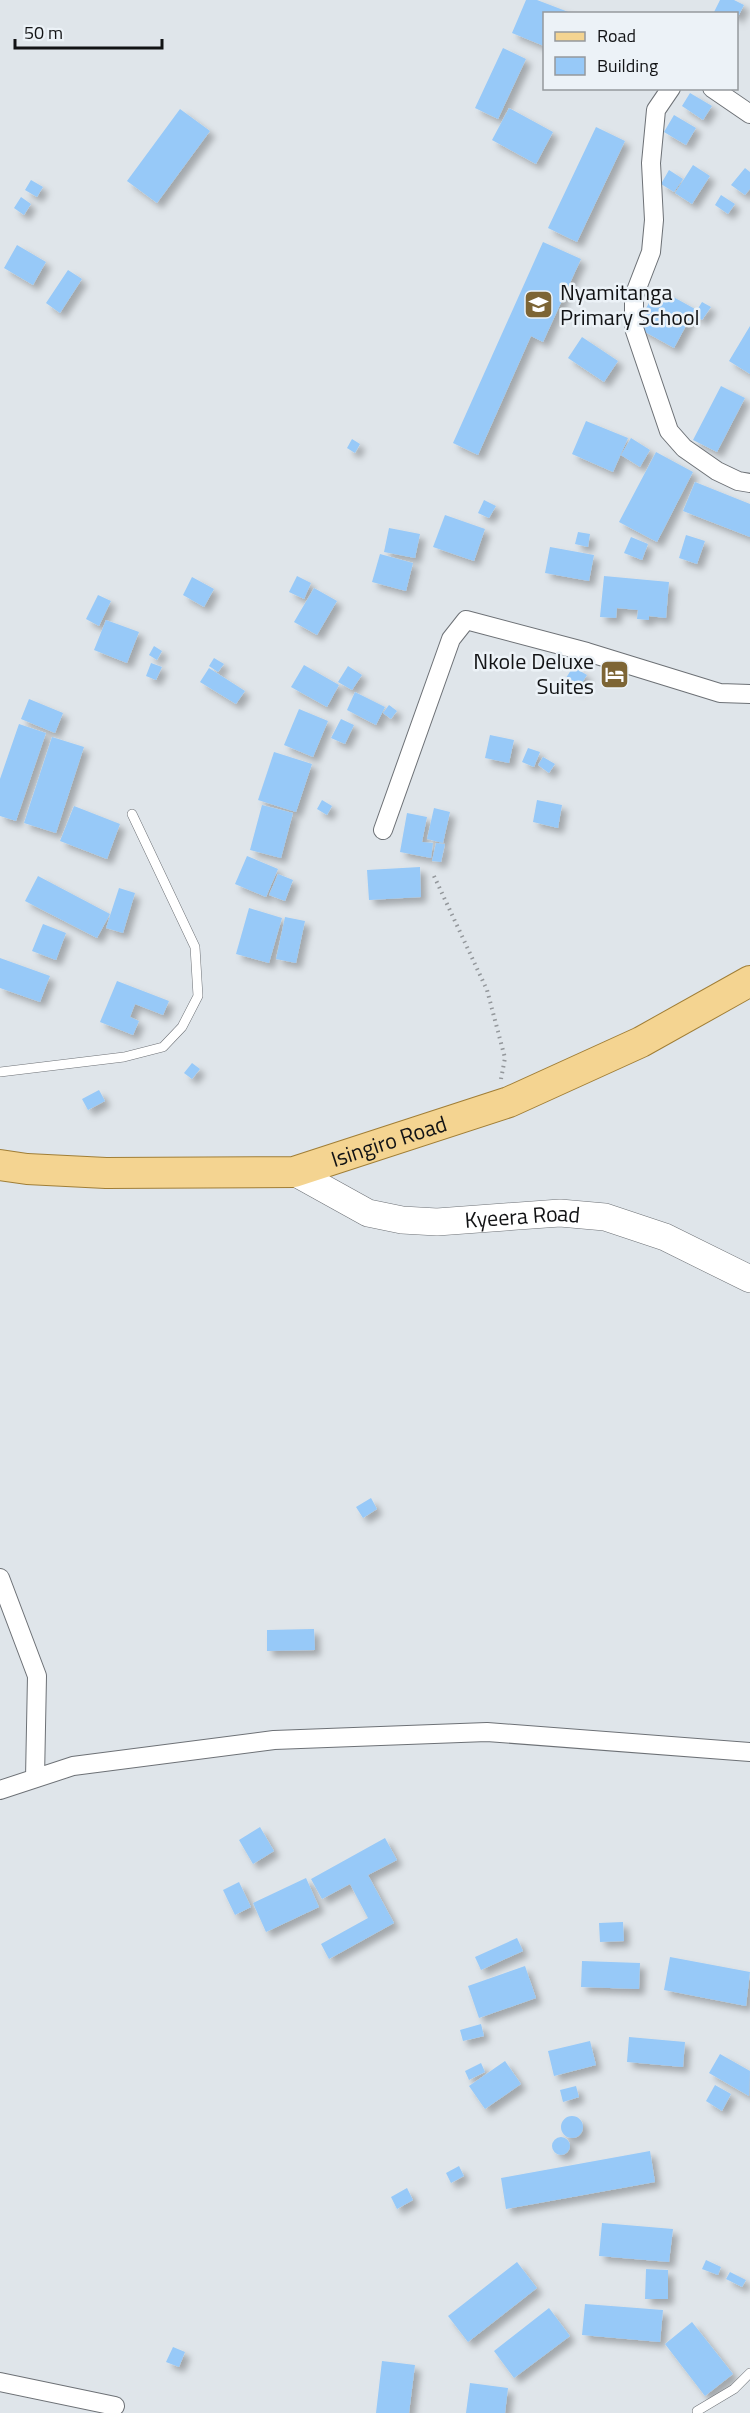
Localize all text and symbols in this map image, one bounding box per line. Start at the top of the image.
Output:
scale bar [15,12,162,50]
legend [543,12,738,90]
text: 50 m [24,19,63,46]
text: Road [597,22,636,49]
text: Building [597,52,658,79]
place label: Nyamitanga Primary School [560,275,700,334]
school or university icon: Nyamitanga Primary School [523,289,555,321]
place label: Nkole Deluxe Suites [473,644,594,703]
hotel icon: Nkole Deluxe Suites [599,658,631,690]
street label: Isingiro Road [326,1106,451,1176]
street label: Kyeera Road [463,1196,582,1237]

